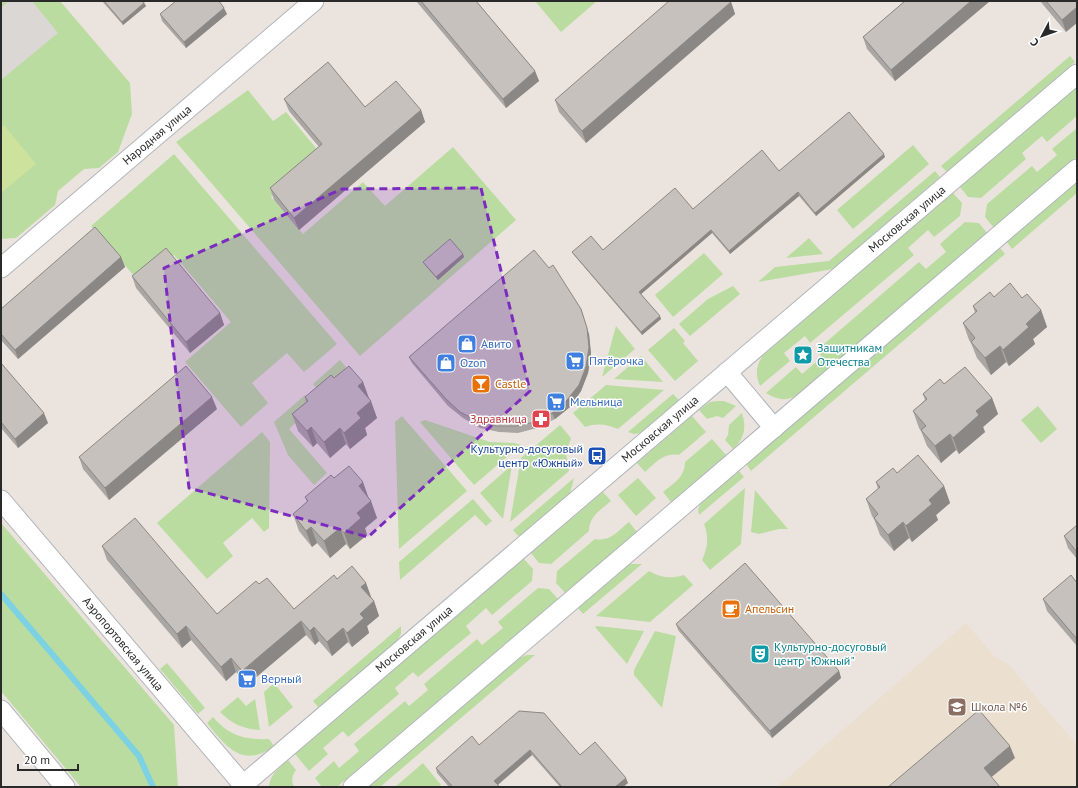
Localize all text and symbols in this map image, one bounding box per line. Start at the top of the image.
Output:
north arrow [1022,16,1062,56]
text: С [1027,36,1042,49]
street label: Народная улица [119,101,194,168]
street label: Московская улица [865,182,948,255]
shop icon: Авито [456,333,478,355]
place label: Авито [481,336,512,351]
place label: Защитникам Отечества [817,340,882,369]
place icon: Защитникам Отечества [792,344,814,366]
supermarket icon: Пятёрочка [564,350,586,372]
shop icon: Ozon [435,352,457,374]
place label: Пятёрочка [589,353,644,368]
place label: Ozon [460,355,486,370]
bar icon: Castle [470,373,492,395]
place label: Castle [495,376,526,391]
supermarket icon: Мельница [545,391,567,413]
street label: Московская улица [618,392,701,465]
place label: Мельница [570,394,623,409]
pharmacy icon: Здравница [530,408,552,430]
place label: Здравница [470,411,527,426]
place label: Культурно-досуговый центр «Южный» [471,441,583,470]
bus stop icon: Культурно-досуговый центр «Южный» [586,445,608,467]
street label: Аэропортовская улица [80,594,167,694]
cafe icon: Апельсин [720,598,742,620]
place label: Апельсин [745,601,794,616]
street label: Московская улица [372,602,455,675]
place label: Культурно-досуговый центр "Южный" [774,639,887,668]
theatre icon: Культурно-досуговый центр "Южный" [749,643,771,665]
supermarket icon: Верный [236,668,258,690]
place label: Верный [261,671,302,686]
school or university icon: Школа №6 [946,696,968,718]
place label: Школа №6 [971,699,1028,714]
scale bar [18,746,78,772]
text: 20 m [24,752,50,767]

